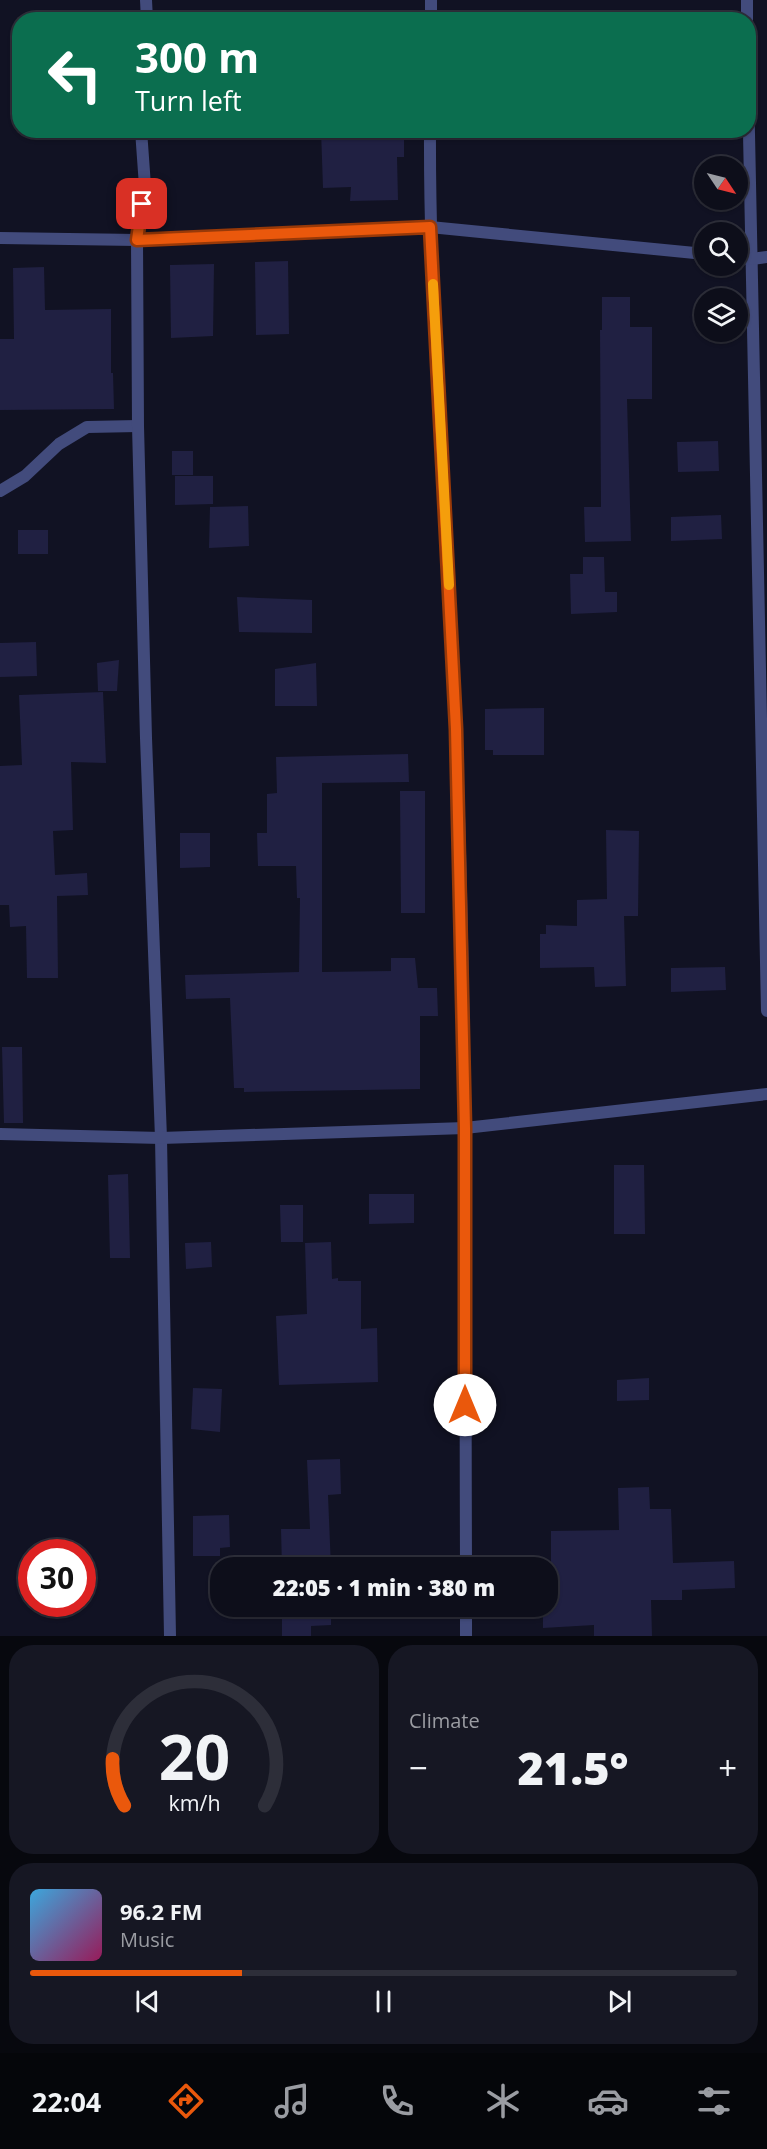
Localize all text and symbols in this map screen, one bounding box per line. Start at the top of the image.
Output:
text: 300 m [135,28,259,85]
icon: left [36,36,114,114]
text: Turn left [135,82,242,119]
north arrow [694,156,748,210]
map controls [694,156,748,342]
pin [116,178,167,229]
icon: arrive [125,187,158,220]
button: search [694,222,748,276]
button: layers [694,288,748,342]
position arrow [433,1373,497,1437]
speed limit sign: 30 [18,1539,96,1617]
text: 22:05 · 1 min · 380 m [273,1572,495,1602]
text: Climate [409,1707,480,1734]
text: 20 [158,1713,230,1798]
text: 21.5° [517,1737,629,1798]
text: − [409,1745,428,1790]
text: + [718,1745,737,1790]
text: km/h [168,1789,220,1818]
text: 96.2 FM [120,1896,203,1926]
text: Music [120,1926,174,1953]
icon: previous [131,1985,164,2018]
icon: pause [367,1985,400,2018]
icon: next [603,1985,636,2018]
icon: directions [165,2080,207,2122]
icon: music [271,2080,313,2122]
icon: phone [376,2080,418,2122]
icon: climate [482,2080,524,2122]
icon: car [587,2080,629,2122]
icon: filters [693,2080,735,2122]
text: 22:04 [32,2083,101,2120]

